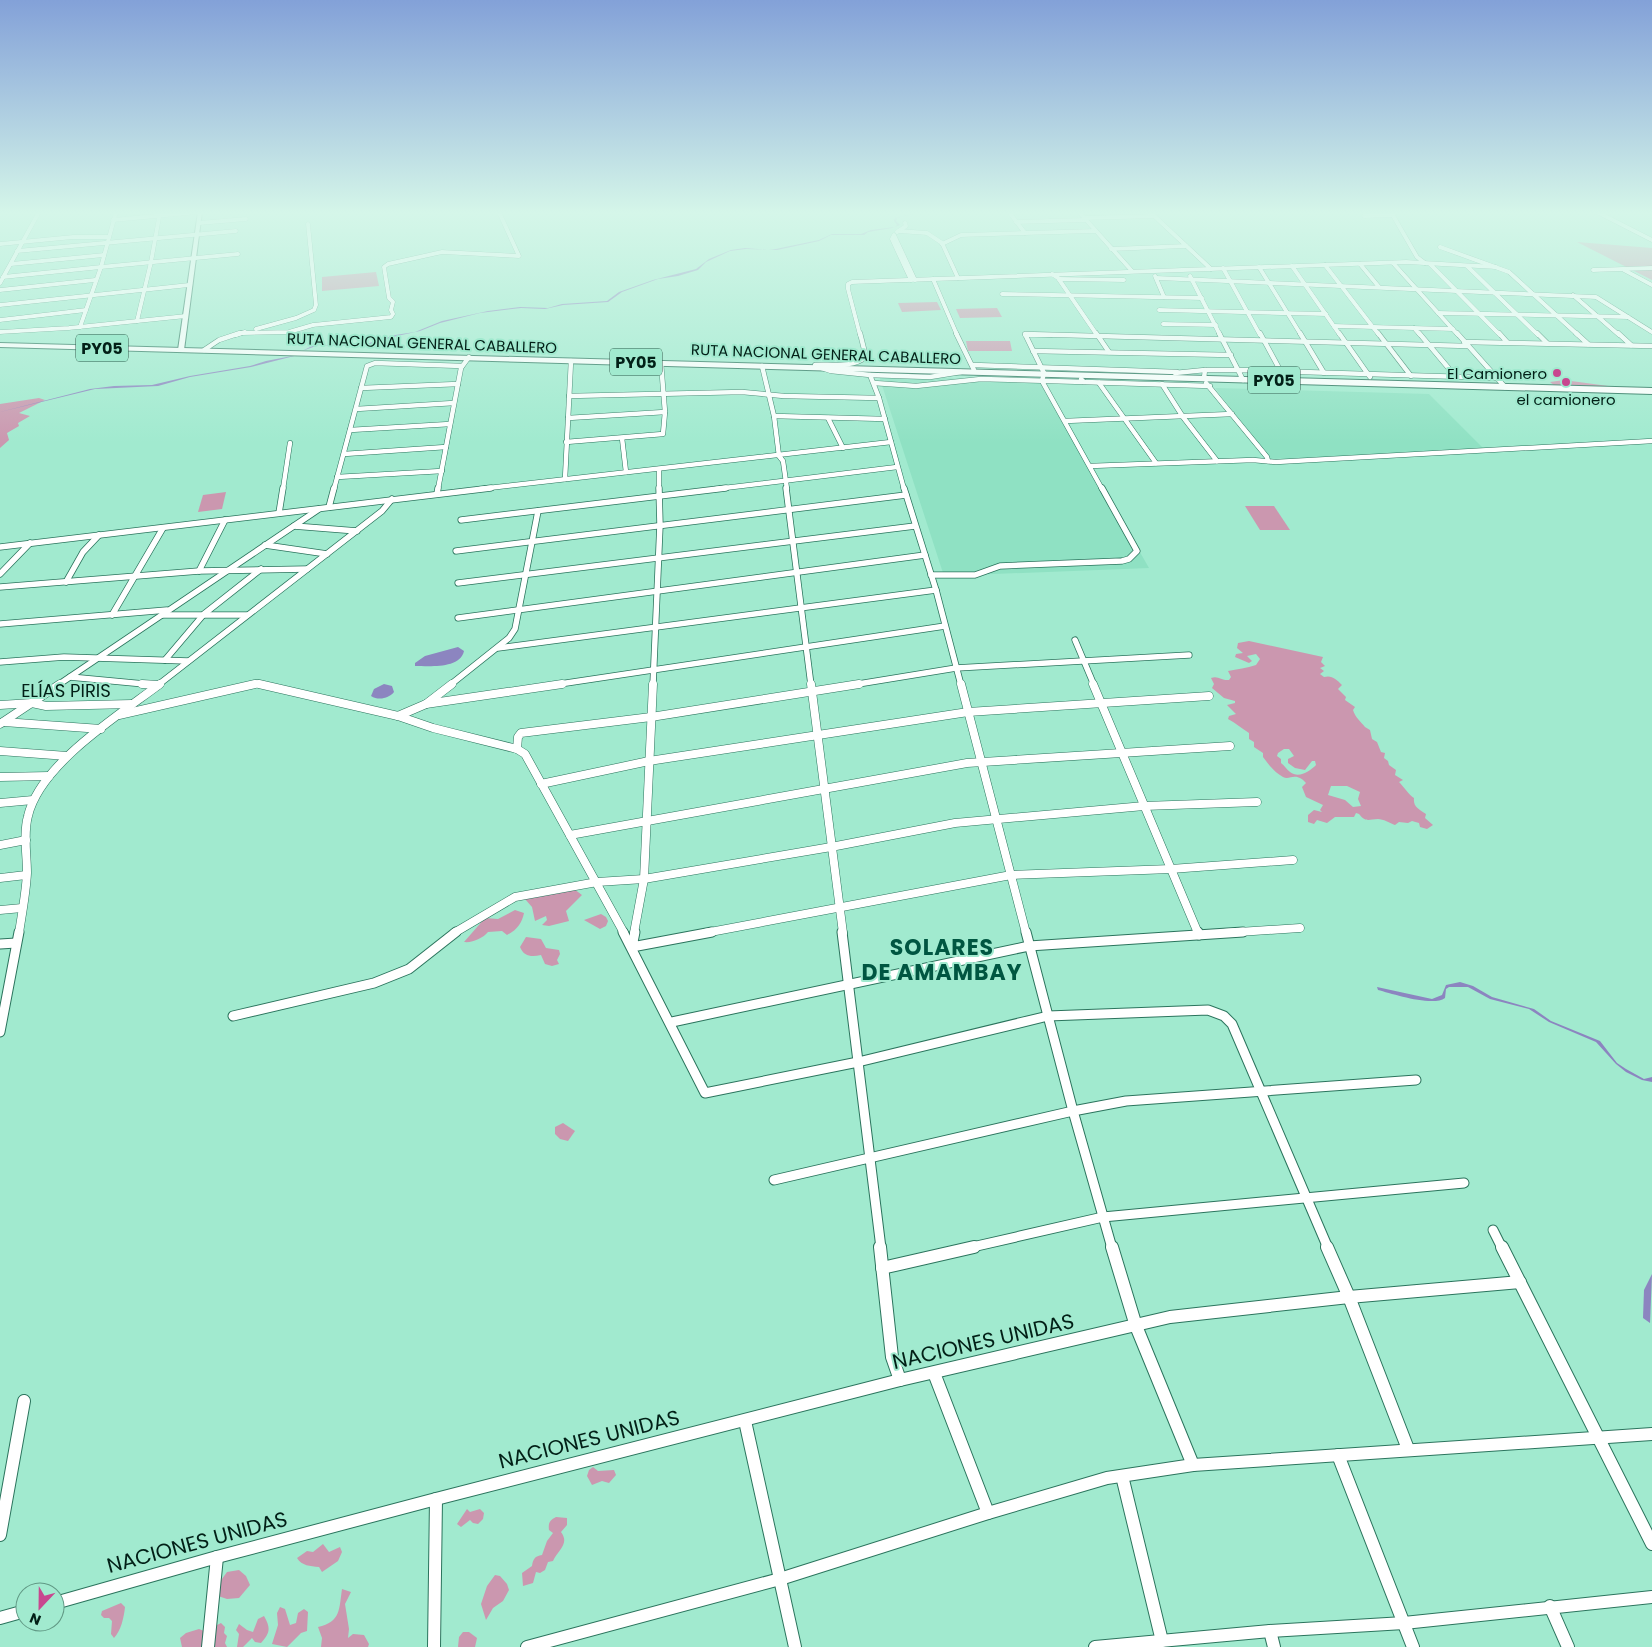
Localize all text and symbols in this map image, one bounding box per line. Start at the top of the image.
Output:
street label: RUTA NACIONAL GENERAL CABALLERO [287,328,558,358]
road number: PY05 [76,334,128,362]
street label: RUTA NACIONAL GENERAL CABALLERO [691,339,962,369]
road number: PY05 [610,348,662,376]
place label: El Camionero [1447,363,1547,384]
road number: PY05 [1248,366,1300,394]
marker: El Camionero [1551,367,1563,379]
marker: el camionero [1560,376,1572,388]
place label: el camionero [1516,389,1616,410]
street label: ELÍAS PIRIS [21,678,111,703]
district label: SOLARES DE AMAMBAY [862,932,1022,988]
street label: NACIONES UNIDAS [889,1306,1077,1376]
street label: NACIONES UNIDAS [495,1402,683,1476]
street label: NACIONES UNIDAS [104,1504,290,1580]
north arrow [15,1582,65,1632]
text: N [27,1608,44,1630]

